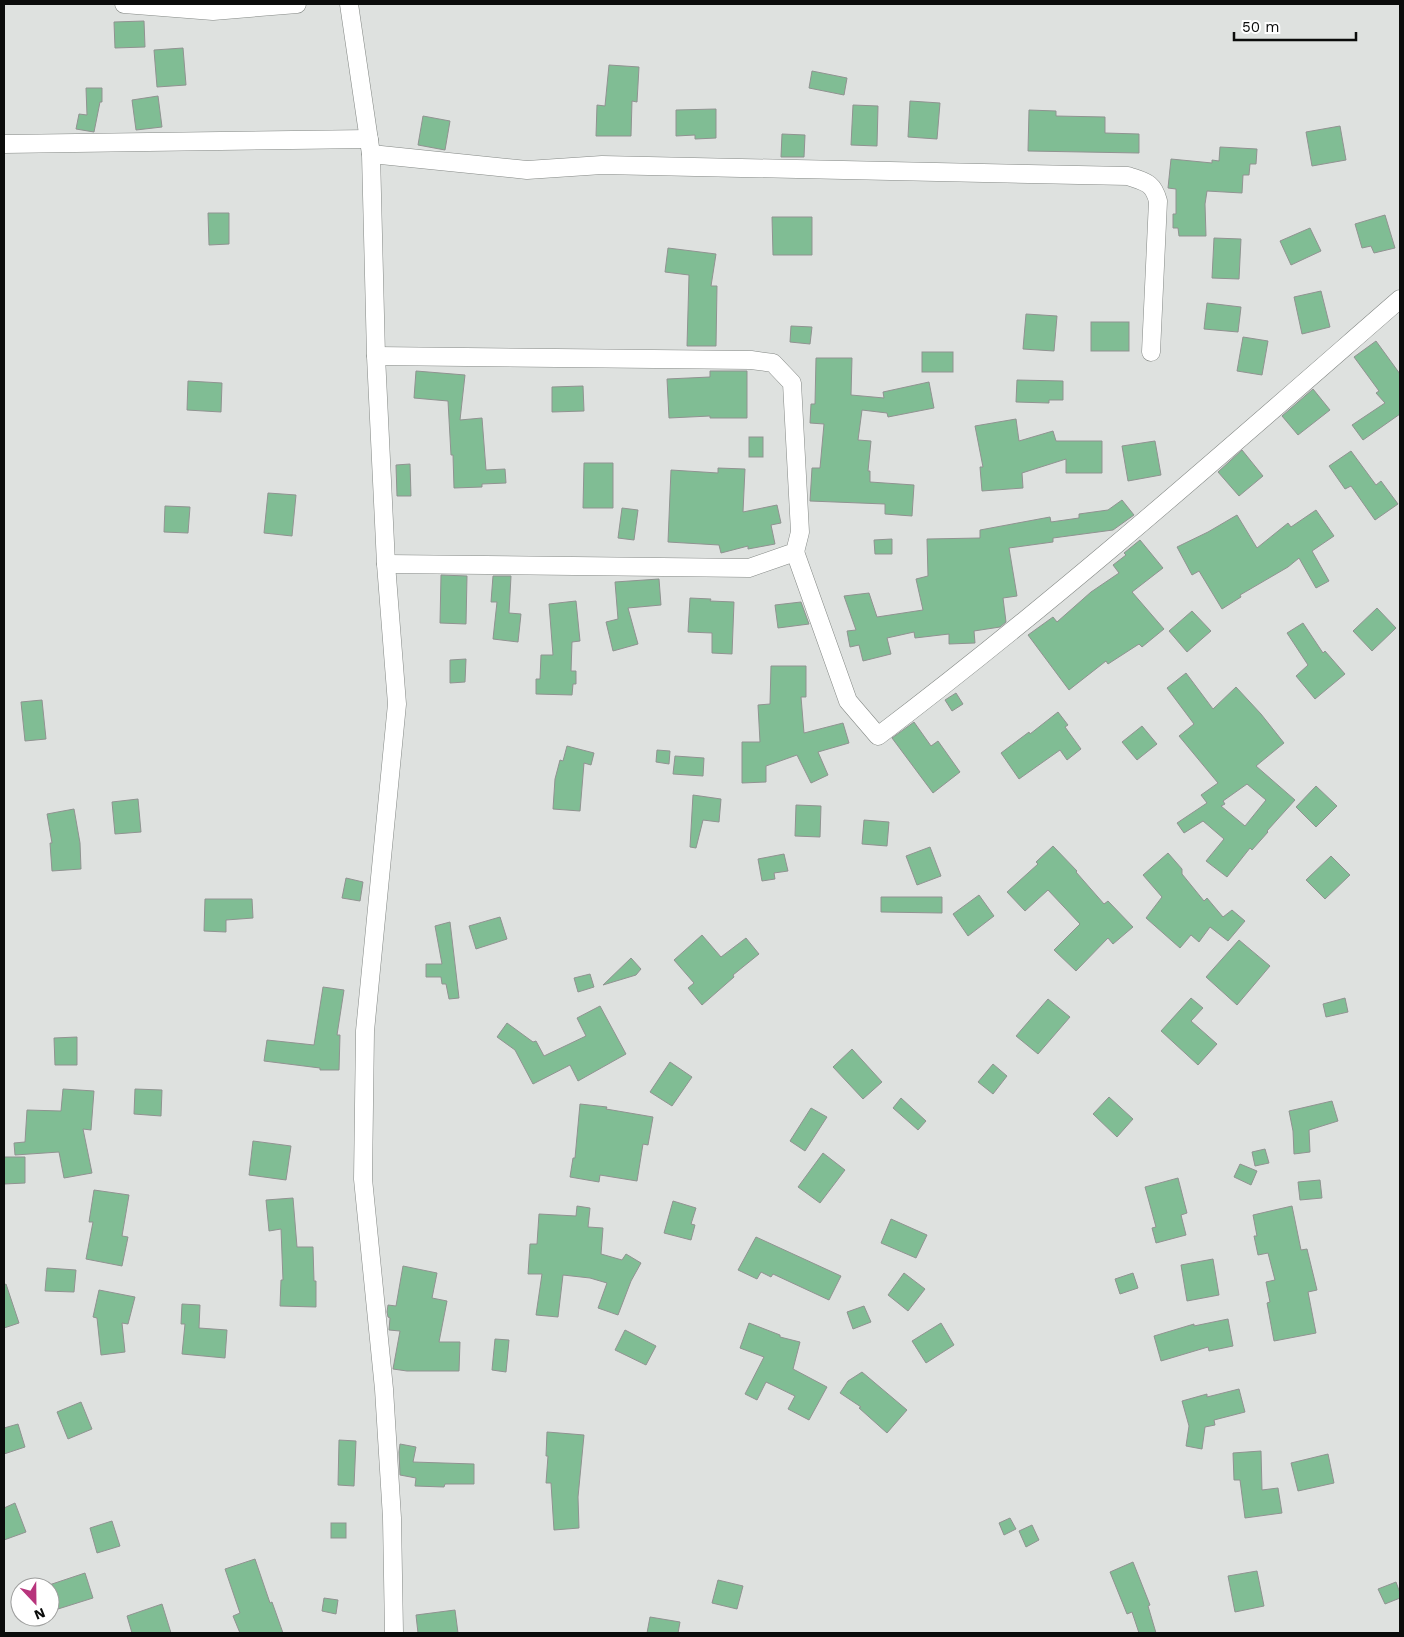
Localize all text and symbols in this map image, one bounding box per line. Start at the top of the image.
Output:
scale bar [1234,10,1356,42]
text: 50 m [1242,18,1279,36]
north arrow [10,1577,60,1627]
text: N [32,1605,48,1623]

